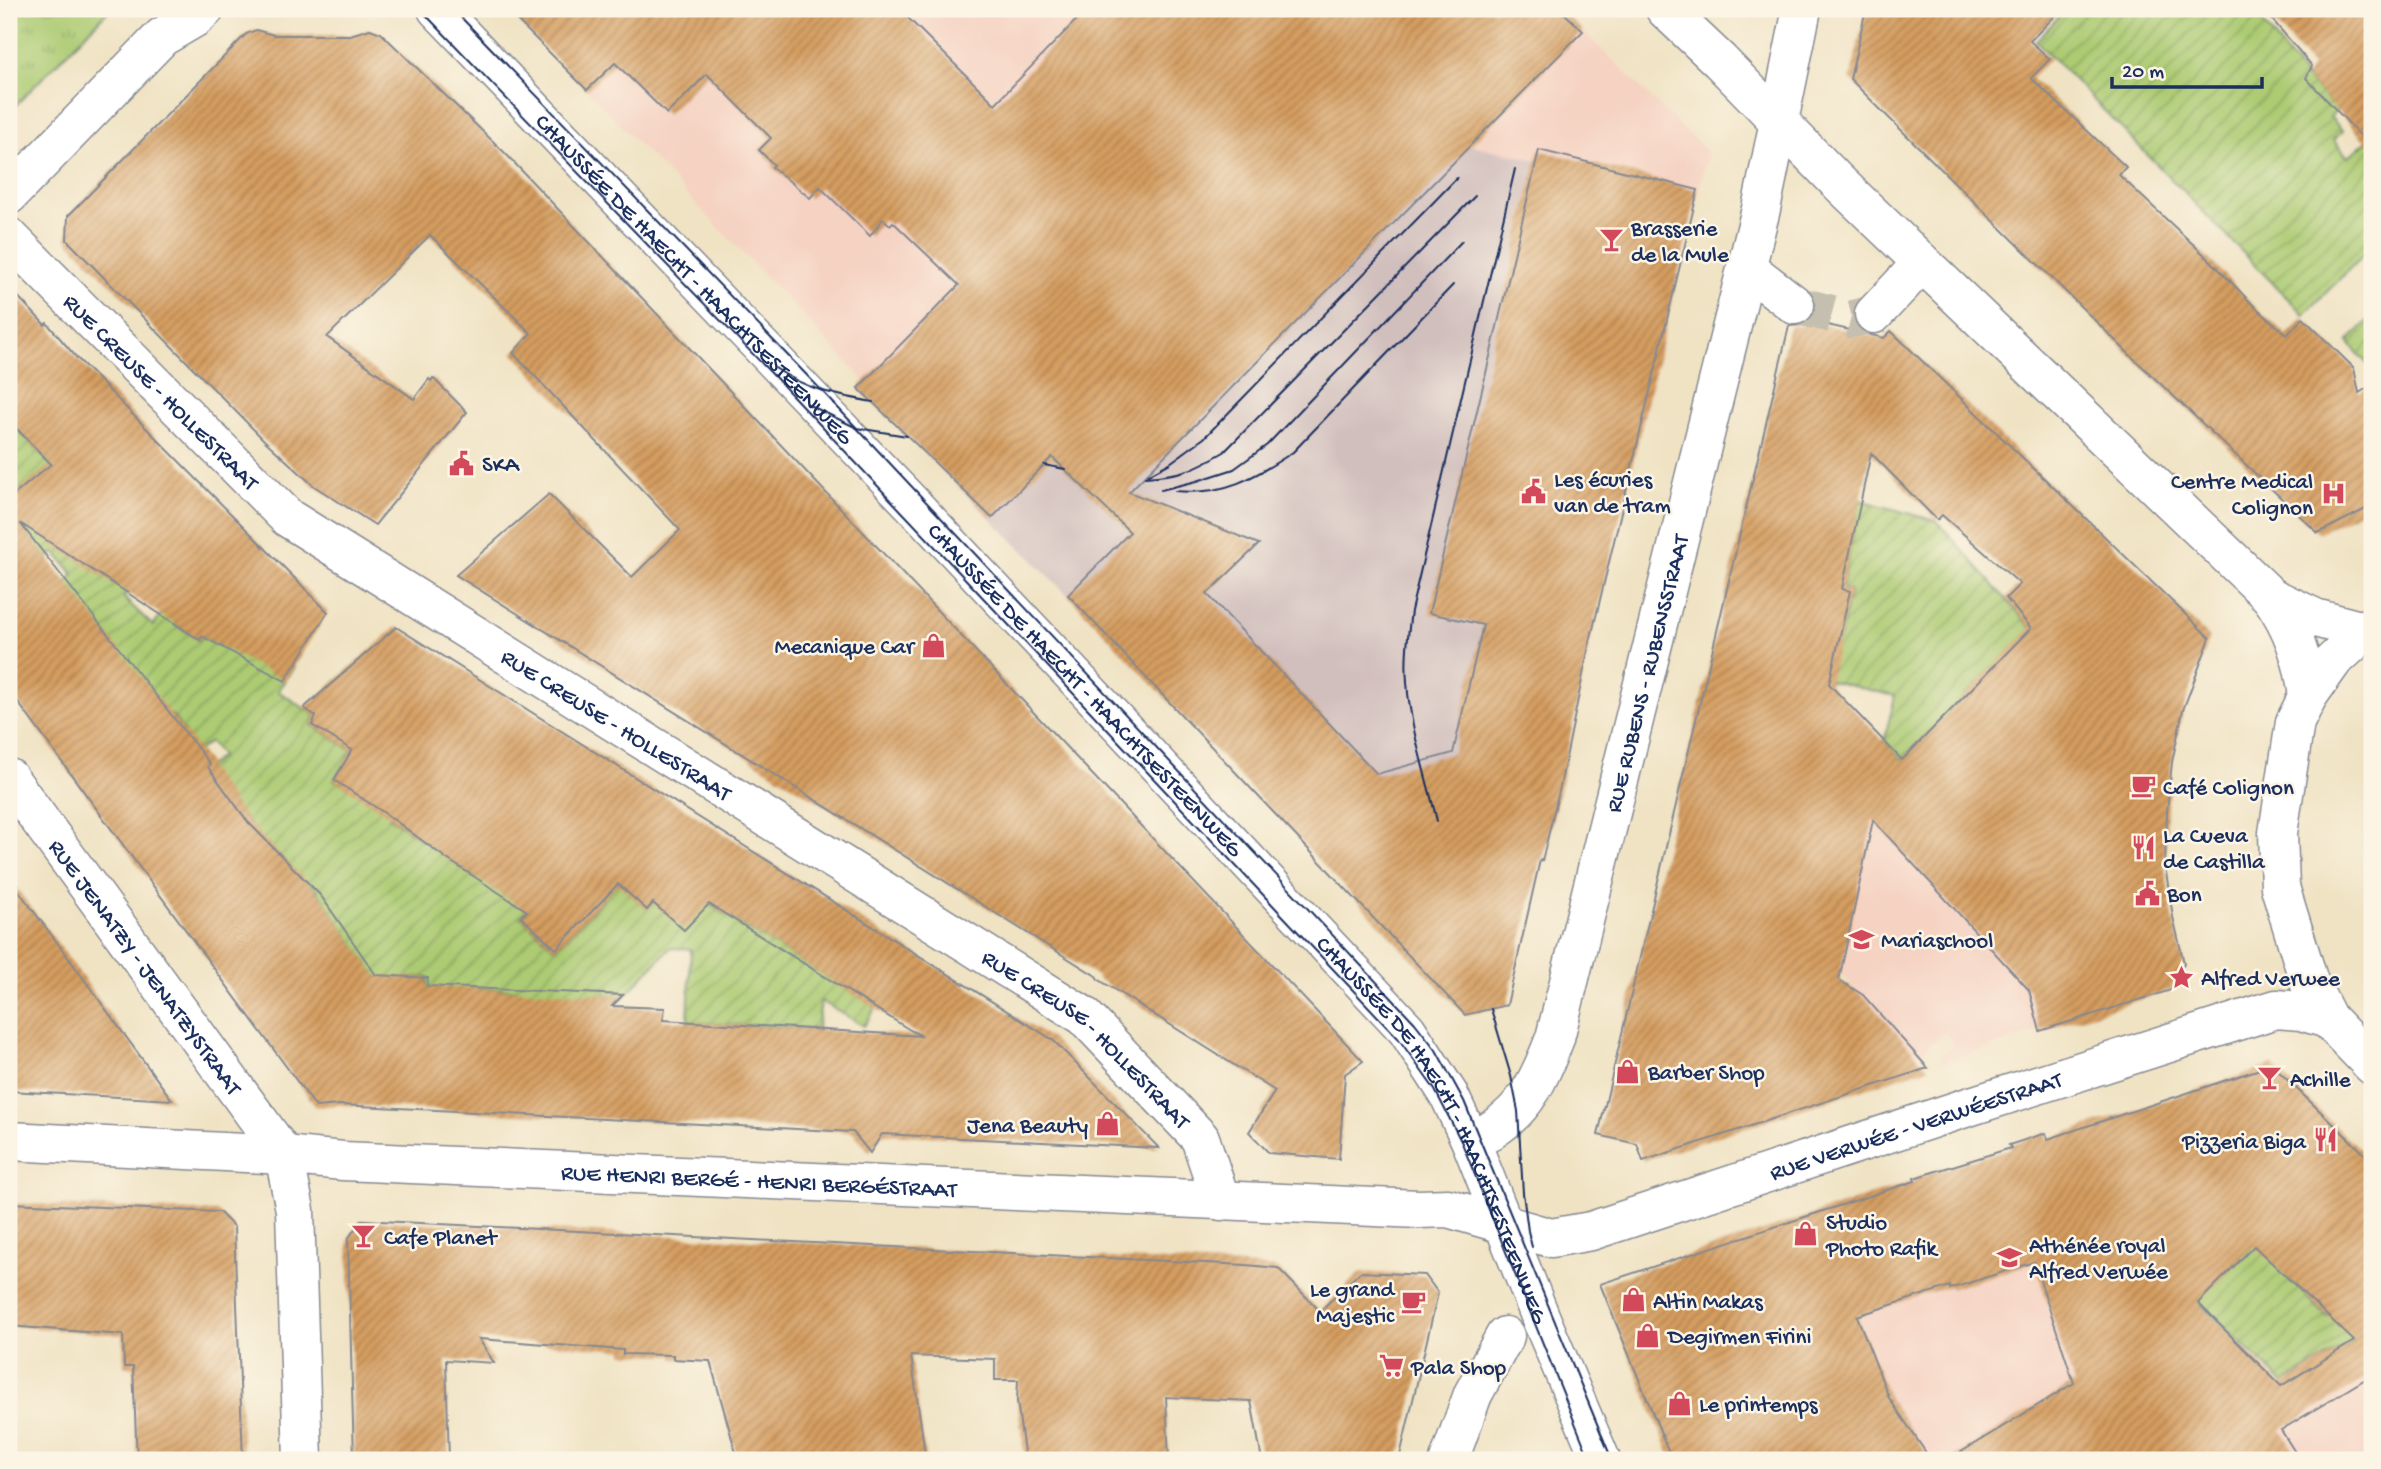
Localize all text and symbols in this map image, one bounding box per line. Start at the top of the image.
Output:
scale bar [2112,46,2262,90]
text: 20 m [2122,61,2164,86]
street label: CHAUSSÉE DE HAECHT - HAACHTSESTEENWEG [528,110,859,452]
place label: Brasserie de la Mule [1630,217,1730,270]
bar icon: Brasserie de la Mule [1597,226,1625,254]
street label: RUE CREUSE - HOLLESTRAAT [56,289,264,498]
public building icon: SKA [448,449,476,477]
place label: SKA [482,453,520,480]
place label: Les écuries van de tram [1554,468,1671,521]
place label: Centre Medical Colignon [2171,470,2313,523]
public building icon: Les écuries van de tram [1520,477,1548,505]
hospital icon: Centre Medical Colignon [2319,479,2347,507]
street label: CHAUSSÉE DE HAECHT - HAACHTSESTEENWEG [920,519,1248,865]
street label: RUE RUBENS - RUBENSSTRAAT [1602,531,1697,816]
shop icon: Mecanique Car [920,631,948,659]
place label: Mecanique Car [774,635,916,662]
street label: RUE CREUSE - HOLLESTRAAT [495,645,736,809]
cafe icon: Café Colignon [2129,772,2157,800]
place label: Café Colignon [2163,776,2294,803]
place label: La Cueva de Castilla [2163,824,2266,877]
restaurant icon: La Cueva de Castilla [2129,833,2157,861]
street label: RUE JENATZY - JENATZYSTRAAT [41,835,246,1102]
public building icon: Bon [2133,879,2161,907]
place label: Bon [2166,883,2202,910]
school or university icon: Mariaschool [1847,925,1875,953]
place label: Mariaschool [1881,929,1993,956]
street label: CHAUSSÉE DE HAECHT - HAACHTSESTEENWEG [1309,932,1552,1329]
street label: RUE CREUSE - HOLLESTRAAT [976,945,1195,1137]
place icon: Alfred Verwee [2167,963,2195,991]
place label: Alfred Verwee [2201,967,2341,994]
shop icon: Barber Shop [1614,1057,1642,1085]
place label: Barber Shop [1647,1061,1765,1088]
bar icon: Achille [2256,1064,2284,1092]
street label: RUE VERWÉE - VERWÉESTRAAT [1767,1068,2067,1188]
place label: Achille [2290,1068,2352,1095]
shop icon: Jena Beauty [1094,1110,1122,1138]
place label: Jena Beauty [967,1114,1088,1141]
restaurant icon: Pizzeria Biga [2312,1126,2340,1154]
place label: Pizzeria Biga [2181,1130,2307,1157]
street label: RUE HENRI BERGÉ - HENRI BERGÉSTRAAT [560,1161,958,1205]
place label: Studio Photo Rafik [1825,1211,1940,1264]
shop icon: Studio Photo Rafik [1792,1220,1820,1248]
bar icon: Cafe Planet [350,1222,378,1250]
place label: Cafe Planet [384,1226,498,1253]
place label: Athénée royal Alfred Verwée [2029,1234,2169,1287]
school or university icon: Athénée royal Alfred Verwée [1995,1243,2023,1271]
place label: Le grand Majestic [1310,1278,1396,1331]
shop icon: Altin Makas [1619,1286,1647,1314]
cafe icon: Le grand Majestic [1400,1287,1428,1315]
place label: Altin Makas [1653,1290,1763,1317]
shop icon: Degirmen Firini [1634,1321,1662,1349]
place label: Degirmen Firini [1666,1325,1811,1352]
supermarket icon: Pala Shop [1377,1352,1405,1380]
place label: Pala Shop [1410,1356,1506,1383]
shop icon: Le printemps [1665,1389,1693,1417]
place label: Le printemps [1699,1393,1818,1420]

